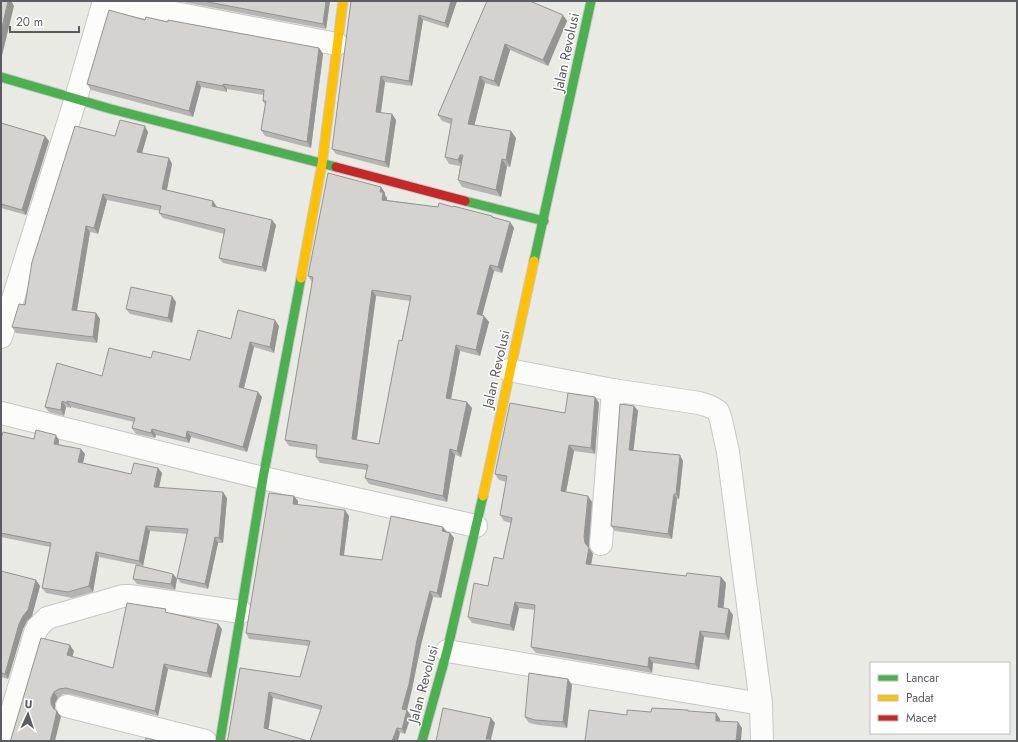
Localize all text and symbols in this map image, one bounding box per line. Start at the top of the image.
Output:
scale bar [10,8,79,34]
street label: Jalan Revolusi [547,11,584,95]
text: 20 m [16,13,43,31]
street label: Jalan Revolusi [477,328,515,412]
street label: Jalan Revolusi [402,643,443,727]
legend [870,662,1010,734]
text: Lancar [906,669,940,687]
text: Padat [906,689,934,707]
north arrow [8,694,48,734]
text: U [24,696,33,712]
text: Macet [906,709,936,727]

